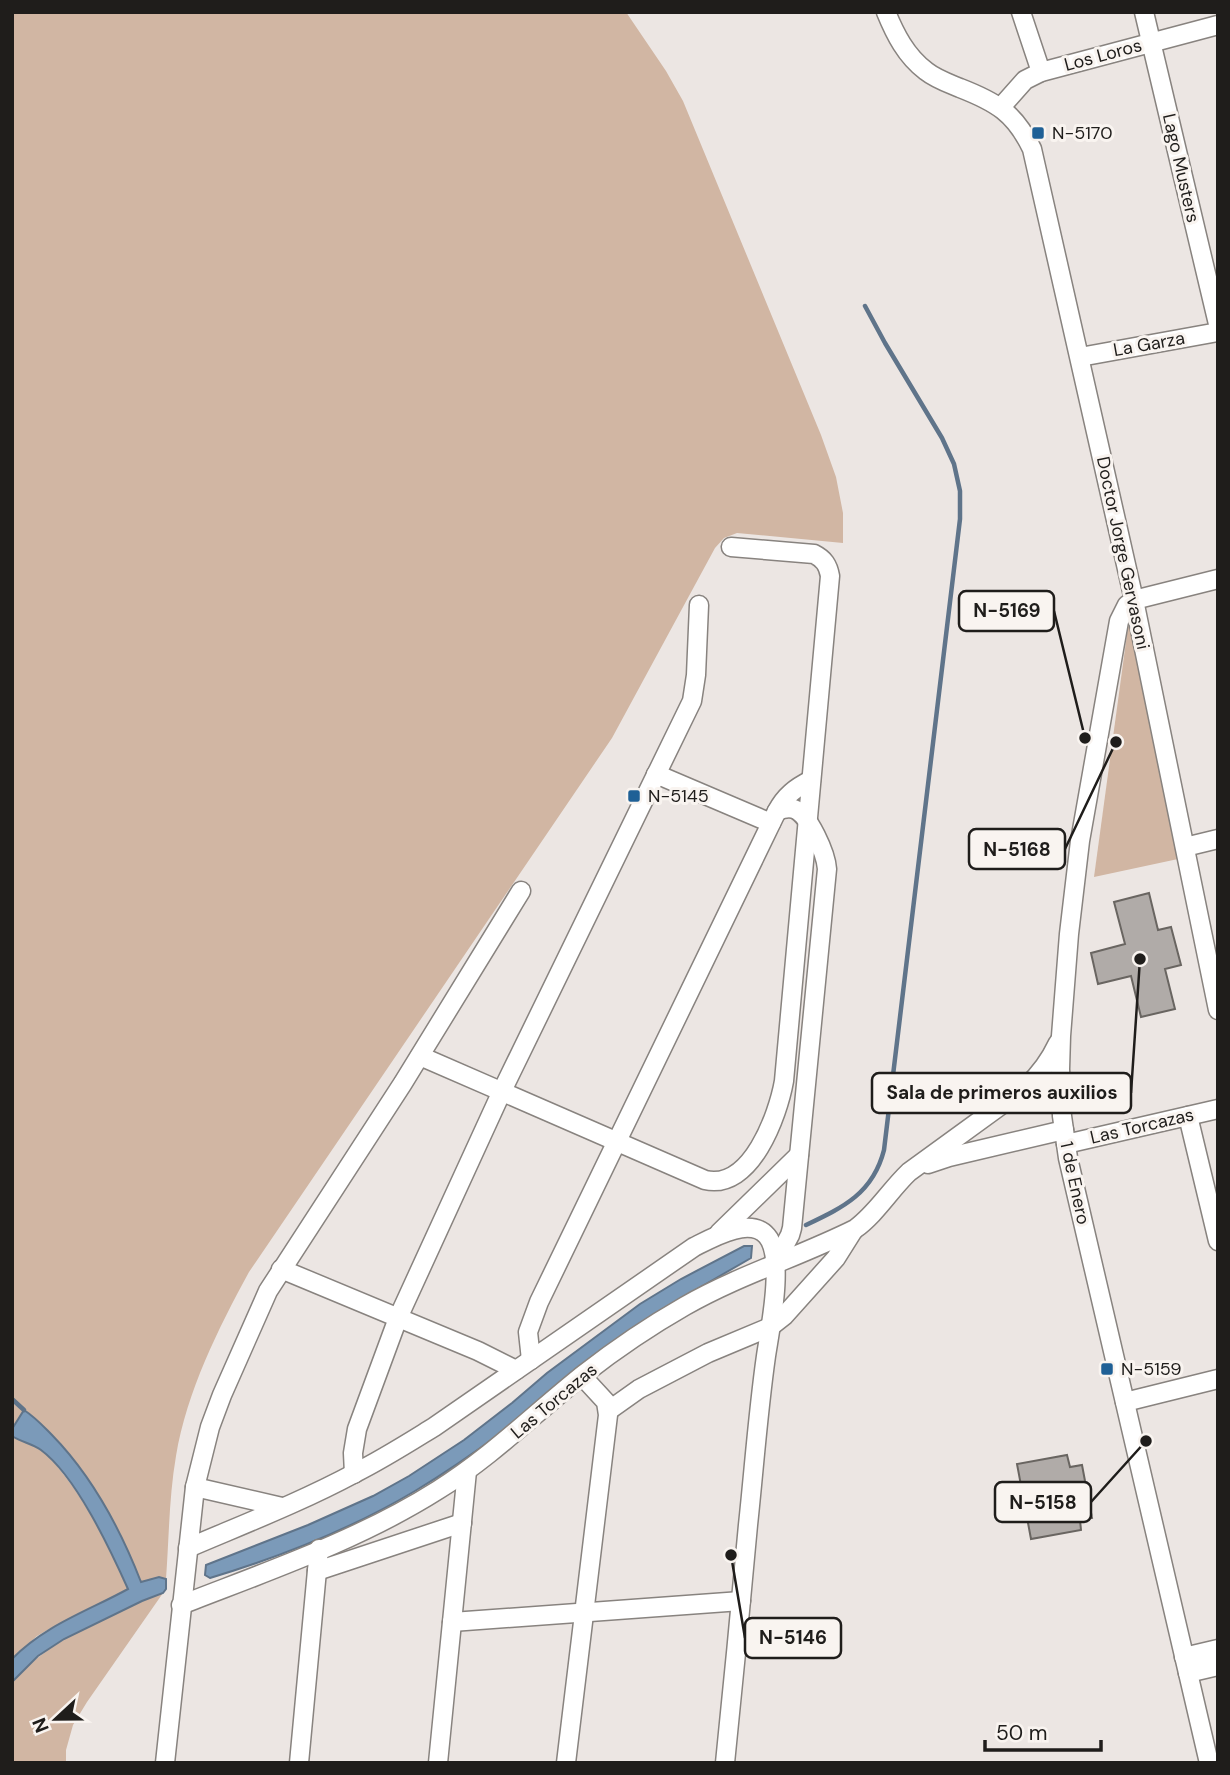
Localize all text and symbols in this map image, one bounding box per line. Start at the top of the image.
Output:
street label: Los Loros [1062,33,1144,77]
street label: Lago Musters [1157,111,1205,225]
place label: N-5170 [1052,121,1112,145]
marker: N-5170 [1030,125,1046,141]
street label: La Garza [1111,326,1187,362]
street label: Doctor Jorge Gervasoni [1091,454,1155,652]
callout: N-5169 [959,591,1054,631]
text: N-5169 [973,598,1041,623]
place label: N-5145 [648,784,709,808]
marker: N-5145 [626,788,642,804]
callout: N-5168 [969,829,1065,869]
text: N-5168 [983,837,1051,862]
callout: Sala de primeros auxilios [872,1073,1131,1113]
text: Sala de primeros auxilios [886,1080,1118,1105]
street label: Las Torcazas [1088,1102,1196,1150]
street label: 1 de Enero [1054,1139,1096,1227]
place label: N-5159 [1121,1357,1182,1381]
street label: Las Torcazas [506,1358,602,1444]
marker: N-5159 [1099,1361,1115,1377]
callout: N-5158 [995,1482,1091,1522]
text: N-5158 [1009,1490,1077,1515]
callout: N-5146 [745,1618,841,1658]
text: N-5146 [759,1625,827,1650]
north arrow [21,1684,91,1754]
scale bar [985,1708,1100,1752]
text: N [27,1714,55,1736]
text: 50 m [996,1719,1047,1747]

